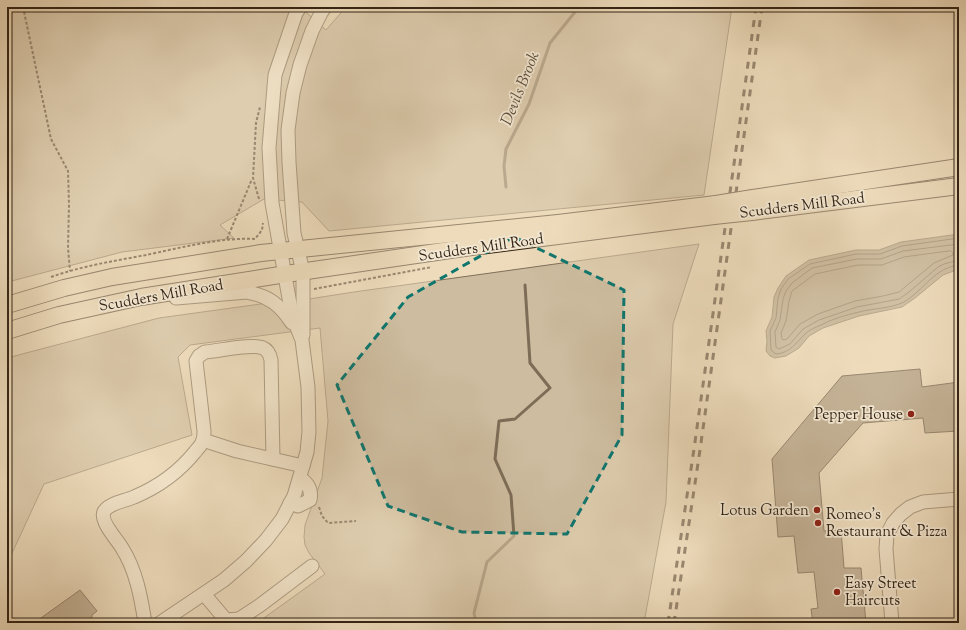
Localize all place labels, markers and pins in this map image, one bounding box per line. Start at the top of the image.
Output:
place label: Pepper House [814,405,903,426]
marker: Pepper House [906,409,916,419]
place label: Lotus Garden [720,501,809,522]
marker: Lotus Garden [812,505,822,515]
place label: Romeo's Restaurant & Pizza [826,505,948,543]
marker: Romeo's Restaurant & Pizza [813,518,823,528]
place label: Easy Street Haircuts [845,574,916,612]
marker: Easy Street Haircuts [832,587,842,597]

